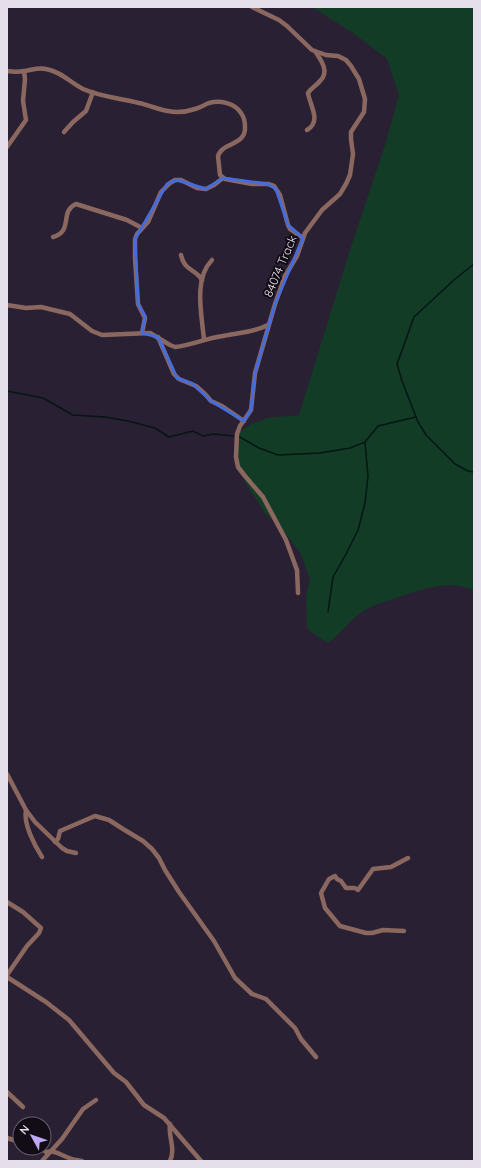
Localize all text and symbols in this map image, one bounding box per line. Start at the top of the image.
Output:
street label: 84074 Track [260,233,300,299]
north arrow [12,1116,52,1156]
text: N [16,1122,32,1137]

